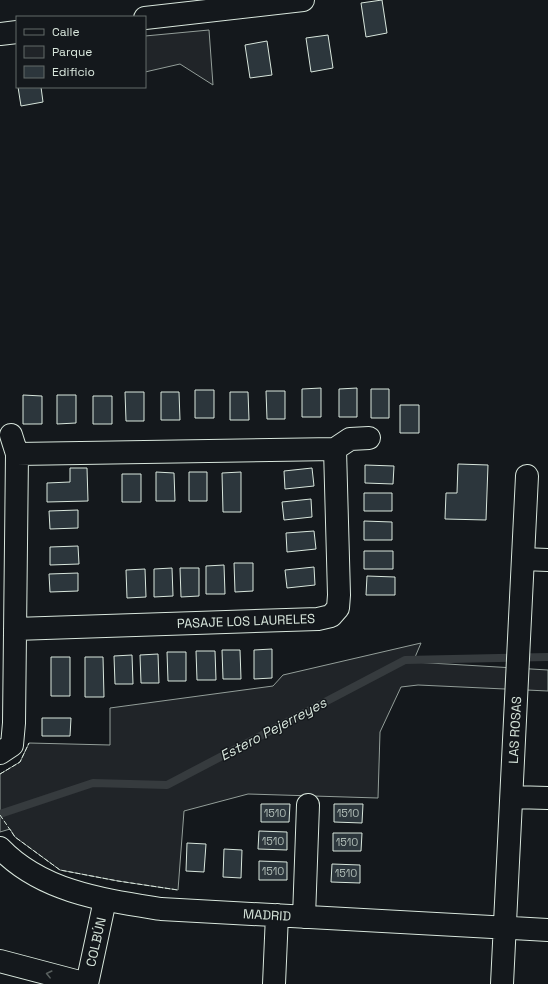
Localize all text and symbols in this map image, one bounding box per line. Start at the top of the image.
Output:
legend [16,16,146,88]
text: Calle [52,24,80,40]
text: Parque [52,44,92,60]
text: Edificio [52,64,95,80]
street label: PASAJE LOS LAURELES [177,610,315,632]
water label: Estero Pejerreyes [217,693,330,765]
street label: LAS ROSAS [505,696,525,764]
house number: 1510 [264,806,286,820]
house number: 1510 [337,806,359,820]
house number: 1510 [262,834,284,848]
house number: 1510 [336,835,358,849]
house number: 1510 [262,864,284,878]
house number: 1510 [335,866,357,880]
street label: MADRID [243,905,291,925]
street label: COLBÚN [82,916,110,968]
one-way arrow [46,970,53,979]

